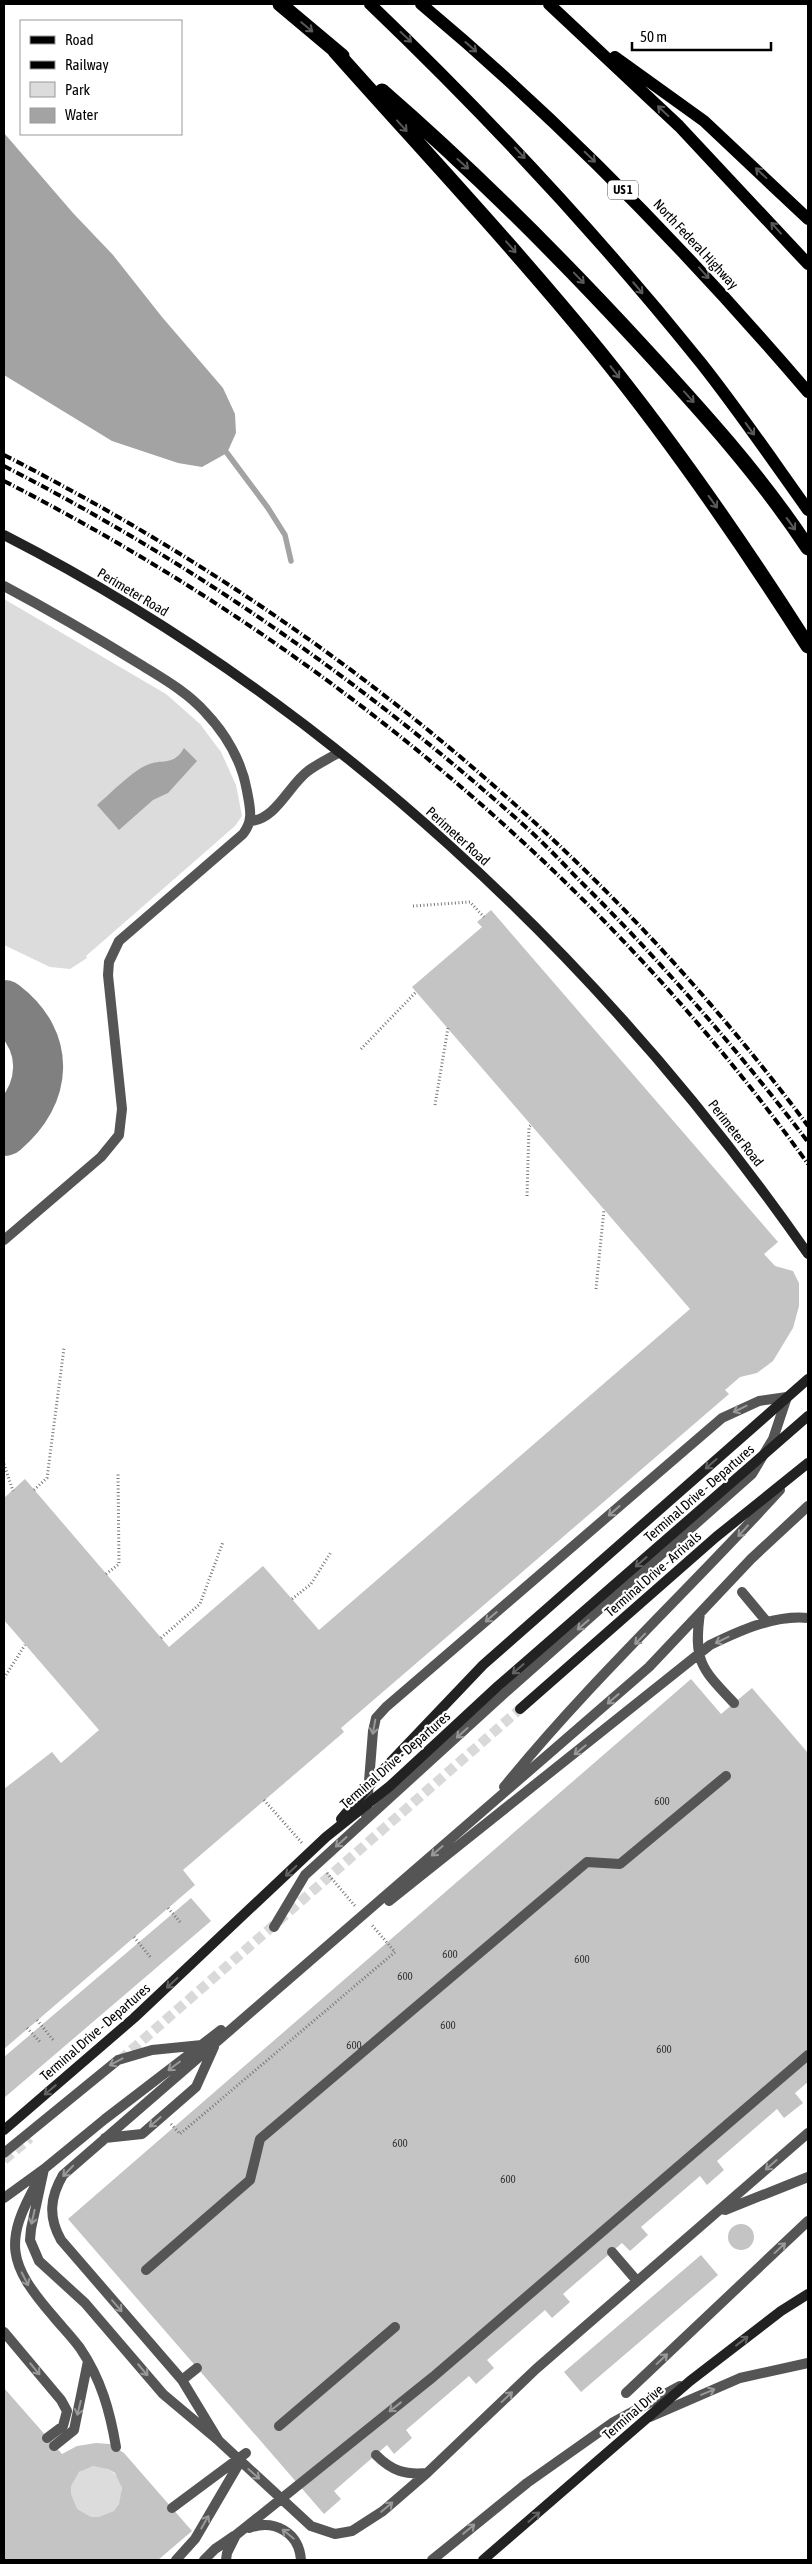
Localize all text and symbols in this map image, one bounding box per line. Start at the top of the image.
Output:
legend [20,20,182,135]
scale bar [632,20,771,52]
one-way arrow [301,21,314,33]
text: 50 m [640,28,667,45]
text: Road [65,31,94,48]
one-way arrow [399,31,412,43]
one-way arrow [465,41,478,52]
text: Railway [65,56,109,73]
text: Park [65,81,90,98]
one-way arrow [657,105,669,117]
text: Water [65,106,98,123]
one-way arrow [397,120,408,133]
one-way arrow [514,147,525,160]
one-way arrow [584,151,596,163]
one-way arrow [457,158,470,170]
one-way arrow [754,167,767,179]
road number: US 1 [608,180,638,200]
street label: North Federal Highway [650,196,742,292]
one-way arrow [770,222,782,235]
one-way arrow [505,240,517,253]
one-way arrow [698,267,710,280]
one-way arrow [573,272,585,285]
one-way arrow [633,281,644,294]
one-way arrow [610,365,620,379]
one-way arrow [683,391,695,404]
one-way arrow [745,422,755,436]
one-way arrow [708,495,718,509]
one-way arrow [786,517,797,530]
street label: Perimeter Road [95,565,171,619]
street label: Perimeter Road [423,803,493,869]
street label: Perimeter Road [705,1097,767,1169]
one-way arrow [733,1405,748,1414]
street label: Terminal Drive - Departures [641,1441,757,1545]
one-way arrow [704,1458,717,1470]
one-way arrow [608,1505,621,1516]
one-way arrow [737,1524,749,1537]
street label: Terminal Drive - Arrivals [602,1528,704,1620]
one-way arrow [634,1556,647,1568]
one-way arrow [484,1611,497,1622]
one-way arrow [577,1619,590,1631]
one-way arrow [634,1633,646,1645]
one-way arrow [714,1635,729,1645]
one-way arrow [512,1663,525,1674]
one-way arrow [606,1694,619,1705]
street label: Terminal Drive - Departures [337,1708,453,1812]
one-way arrow [369,1718,379,1734]
one-way arrow [455,1727,468,1739]
one-way arrow [574,1745,587,1756]
house number: 600 [654,1795,670,1807]
one-way arrow [335,1836,348,1848]
one-way arrow [430,1846,443,1857]
one-way arrow [284,1865,297,1877]
house number: 600 [442,1948,458,1960]
house number: 600 [574,1953,590,1965]
house number: 600 [397,1970,413,1982]
one-way arrow [166,1977,179,1989]
street label: Terminal Drive - Departures [37,1980,153,2084]
house number: 600 [440,2019,456,2031]
house number: 600 [346,2039,362,2051]
house number: 600 [656,2043,672,2055]
one-way arrow [110,2057,124,2067]
one-way arrow [167,2061,181,2071]
one-way arrow [44,2084,57,2096]
one-way arrow [149,2116,162,2128]
house number: 600 [392,2137,408,2149]
one-way arrow [765,2160,778,2171]
one-way arrow [62,2165,74,2177]
house number: 600 [500,2173,516,2185]
one-way arrow [28,2208,37,2224]
one-way arrow [774,2242,787,2254]
one-way arrow [21,2271,30,2286]
one-way arrow [111,2299,122,2312]
one-way arrow [735,2335,748,2346]
one-way arrow [656,2353,668,2365]
one-way arrow [30,2362,41,2375]
one-way arrow [138,2363,149,2376]
street label: Terminal Drive [599,2381,667,2443]
one-way arrow [700,2387,715,2397]
one-way arrow [501,2391,513,2403]
one-way arrow [74,2399,83,2415]
one-way arrow [389,2401,402,2412]
one-way arrow [248,2469,261,2480]
one-way arrow [381,2501,394,2513]
one-way arrow [527,2511,540,2523]
one-way arrow [201,2515,211,2529]
one-way arrow [462,2523,475,2534]
one-way arrow [281,2529,295,2539]

